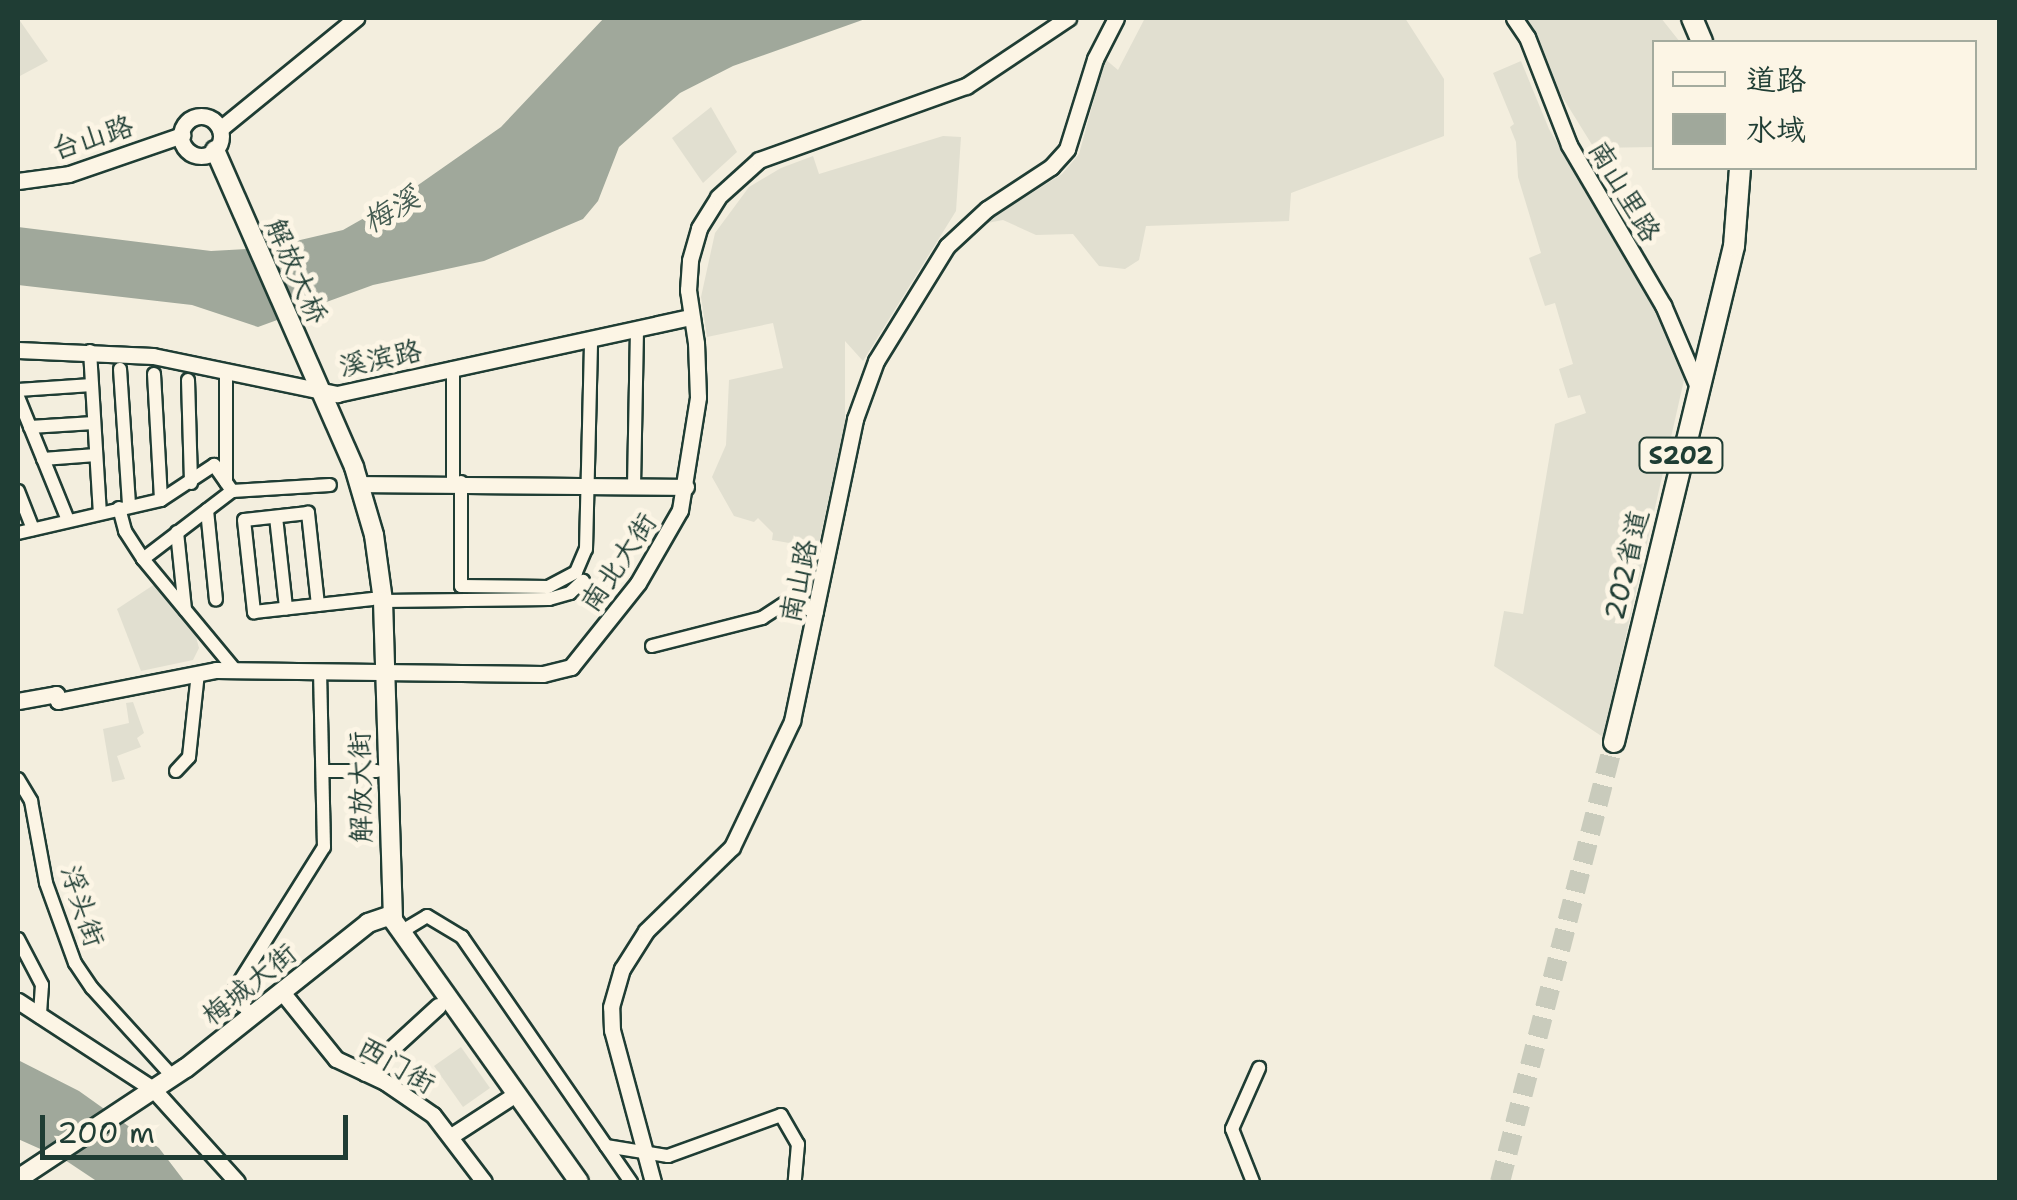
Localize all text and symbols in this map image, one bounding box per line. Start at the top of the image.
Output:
legend [1652,40,1977,170]
text: 道路 [1746,59,1806,100]
street label: 台山路 [47,108,137,166]
text: 水域 [1746,109,1806,150]
street label: 南山里路 [1582,134,1668,248]
water label: 梅溪 [356,179,426,241]
street label: 解放大桥 [259,213,335,329]
street label: 溪滨路 [335,333,425,383]
road number: S202 [1636,435,1726,475]
street label: 南北大街 [573,506,663,618]
street label: 202省道 [1597,507,1655,623]
street label: 南山路 [773,536,823,626]
street label: 解放大街 [342,731,378,843]
street label: 浮头街 [54,861,112,951]
street label: 梅城大街 [195,936,303,1032]
street label: 西门街 [352,1029,442,1101]
scale bar [45,1095,352,1157]
text: 200 m [57,1112,155,1153]

